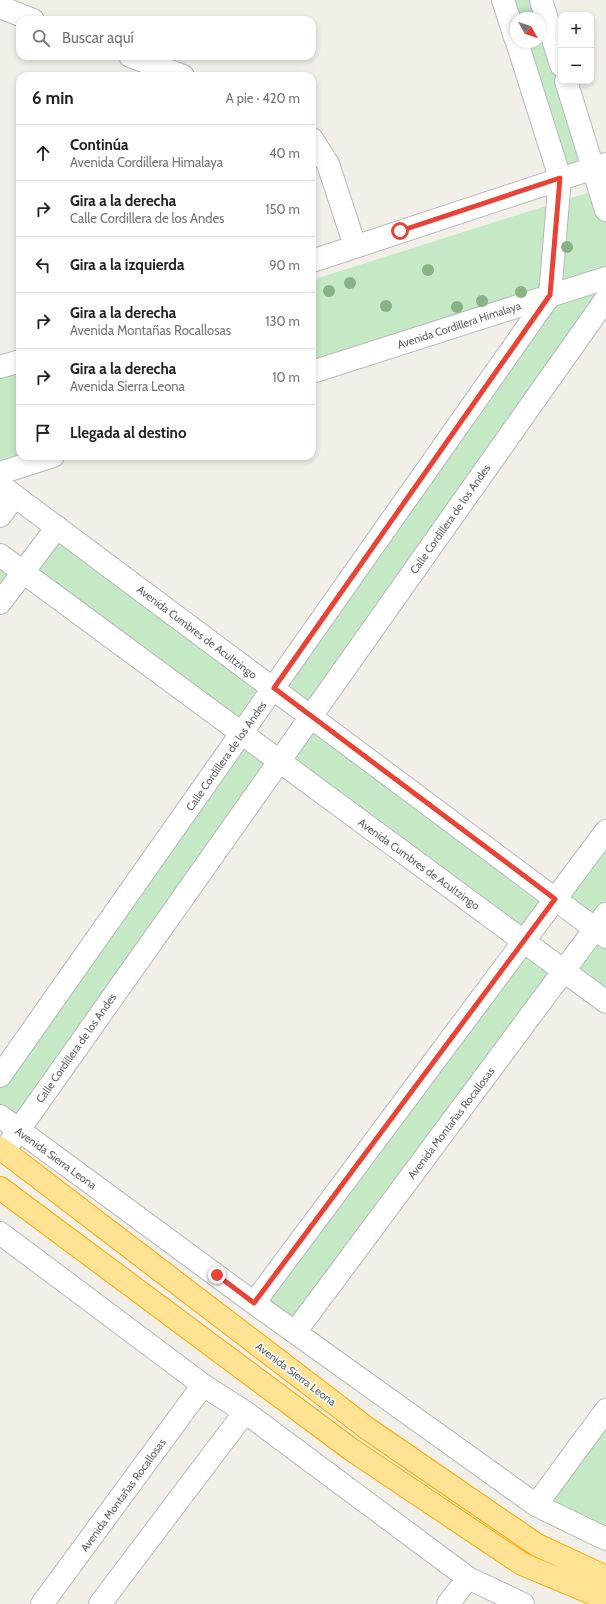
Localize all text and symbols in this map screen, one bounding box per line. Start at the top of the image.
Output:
north arrow [510,12,546,48]
map controls [558,12,594,84]
button: + [558,12,594,48]
search box [16,16,316,60]
icon: search [30,27,52,49]
text: Buscar aquí [62,29,134,47]
button: − [558,48,594,84]
text: 6 min [32,88,74,108]
text: A pie · 420 m [226,90,300,106]
text: Continúa [70,136,128,154]
icon: ahead [32,142,54,164]
text: 40 m [269,145,300,161]
text: Avenida Cordillera Himalaya [70,154,223,170]
text: Gira a la derecha [70,192,176,210]
icon: right [32,198,54,220]
text: 150 m [265,201,300,217]
text: Calle Cordillera de los Andes [70,210,224,226]
route start [391,222,409,240]
icon: left [32,254,54,276]
text: Gira a la izquierda [70,256,184,274]
text: 90 m [269,257,300,273]
street label: Avenida Cordillera Himalaya [395,298,523,352]
text: Gira a la derecha [70,304,176,322]
icon: right [32,310,54,332]
text: 130 m [265,313,300,329]
text: Avenida Montañas Rocallosas [70,322,231,338]
text: Gira a la derecha [70,360,176,378]
icon: right [32,366,54,388]
text: 10 m [272,369,300,385]
text: Avenida Sierra Leona [70,378,185,394]
icon: arrive [32,422,54,444]
text: Llegada al destino [70,424,186,442]
street label: Calle Cordillera de los Andes [407,461,493,577]
street label: Avenida Cumbres de Acultzingo [134,582,260,682]
street label: Calle Cordillera de los Andes [183,698,269,814]
street label: Avenida Cumbres de Acultzingo [355,815,483,913]
street label: Calle Cordillera de los Andes [33,990,119,1106]
street label: Avenida Montañas Rocallosas [404,1064,498,1182]
street label: Avenida Sierra Leona [13,1124,100,1193]
route end [208,1266,226,1284]
street label: Avenida Sierra Leona [253,1339,340,1409]
street label: Avenida Montañas Rocallosas [77,1435,169,1554]

